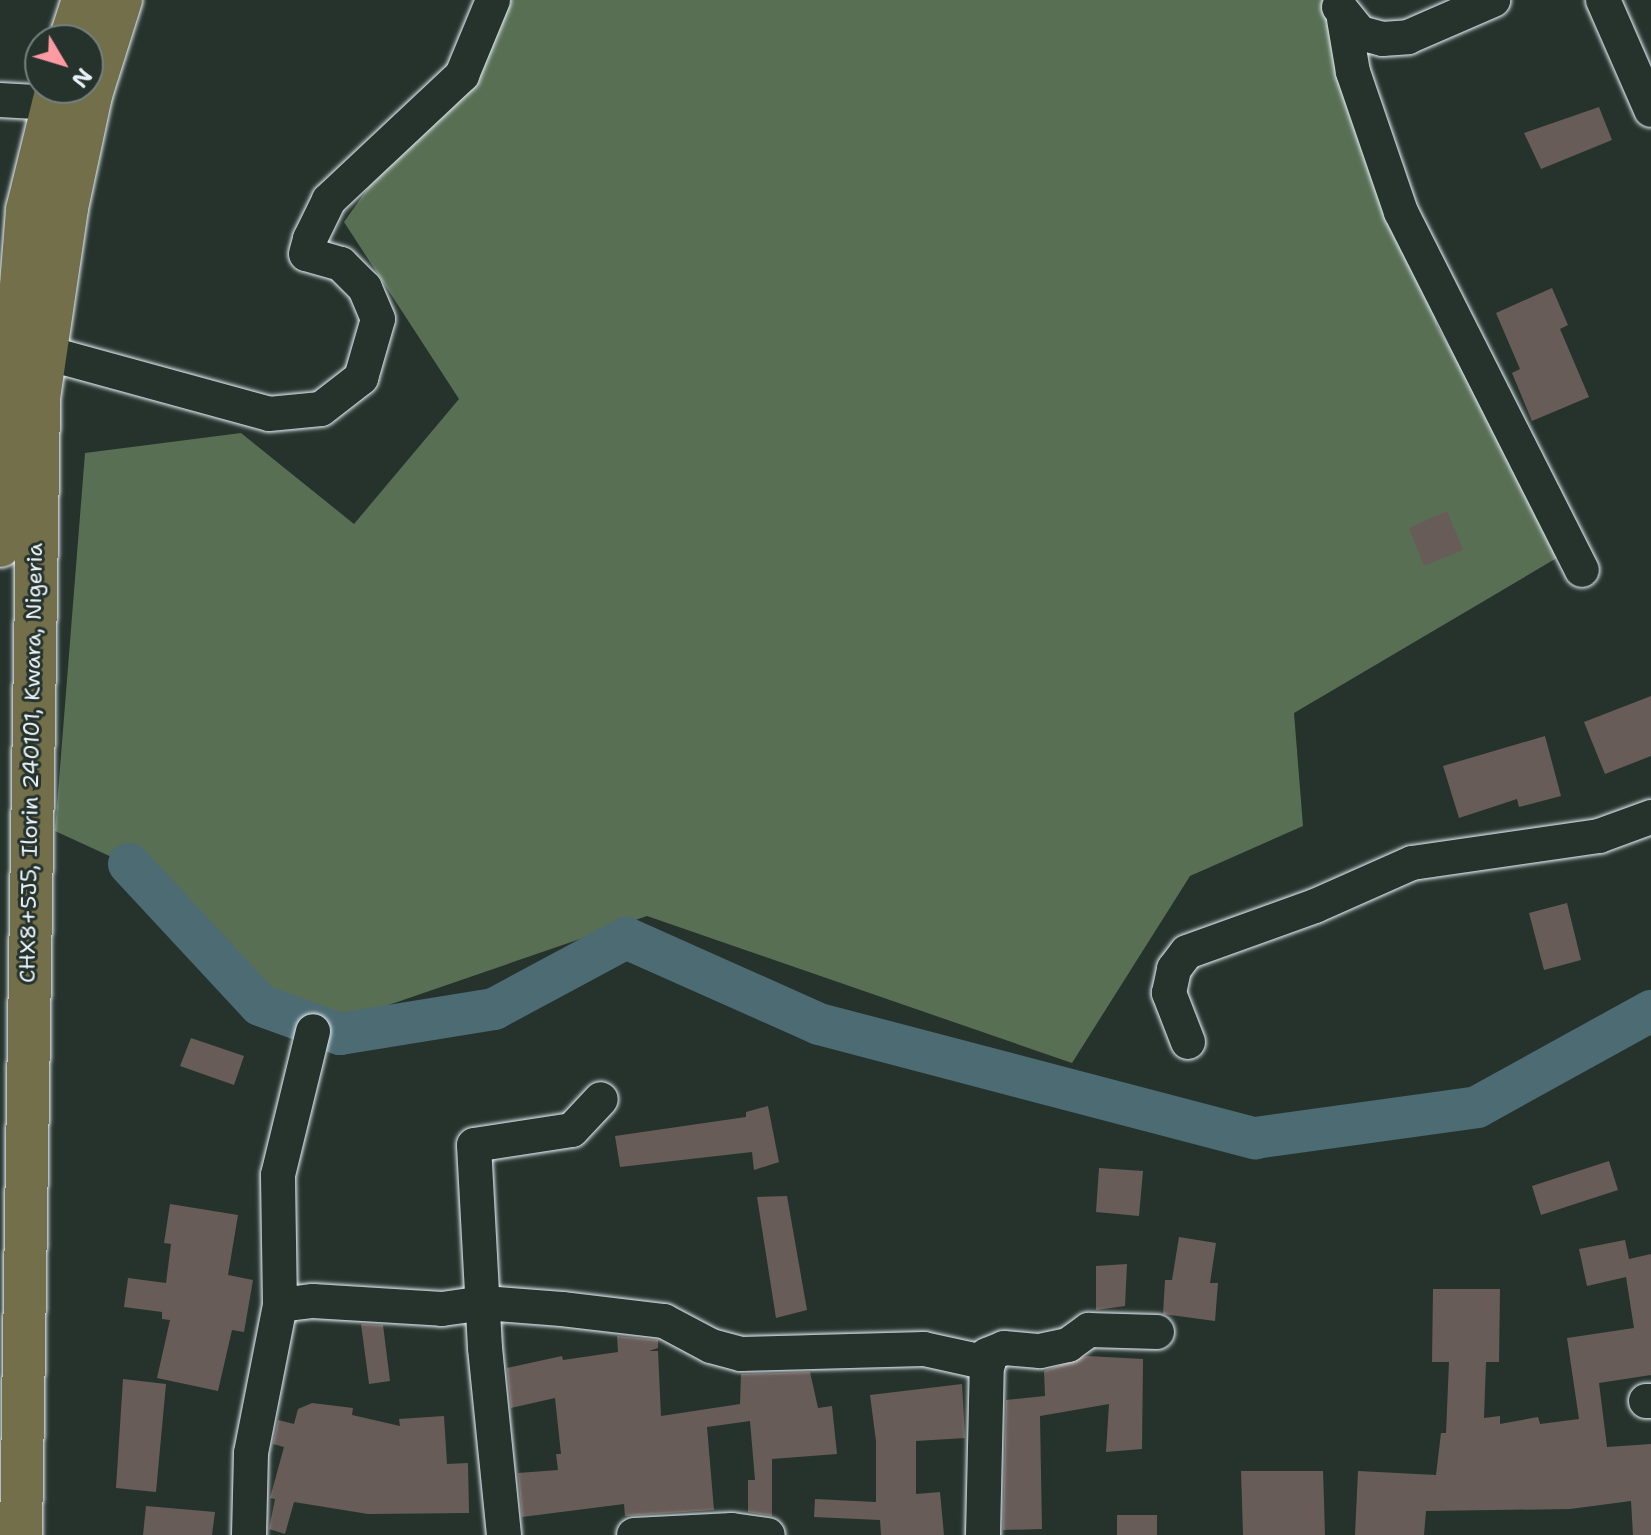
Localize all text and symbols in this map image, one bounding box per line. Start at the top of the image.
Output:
north arrow [24,24,104,104]
text: N [65,62,99,94]
street label: CHX8+5J5, Ilorin 240101, Kwara, Nigeria [14,543,48,983]

